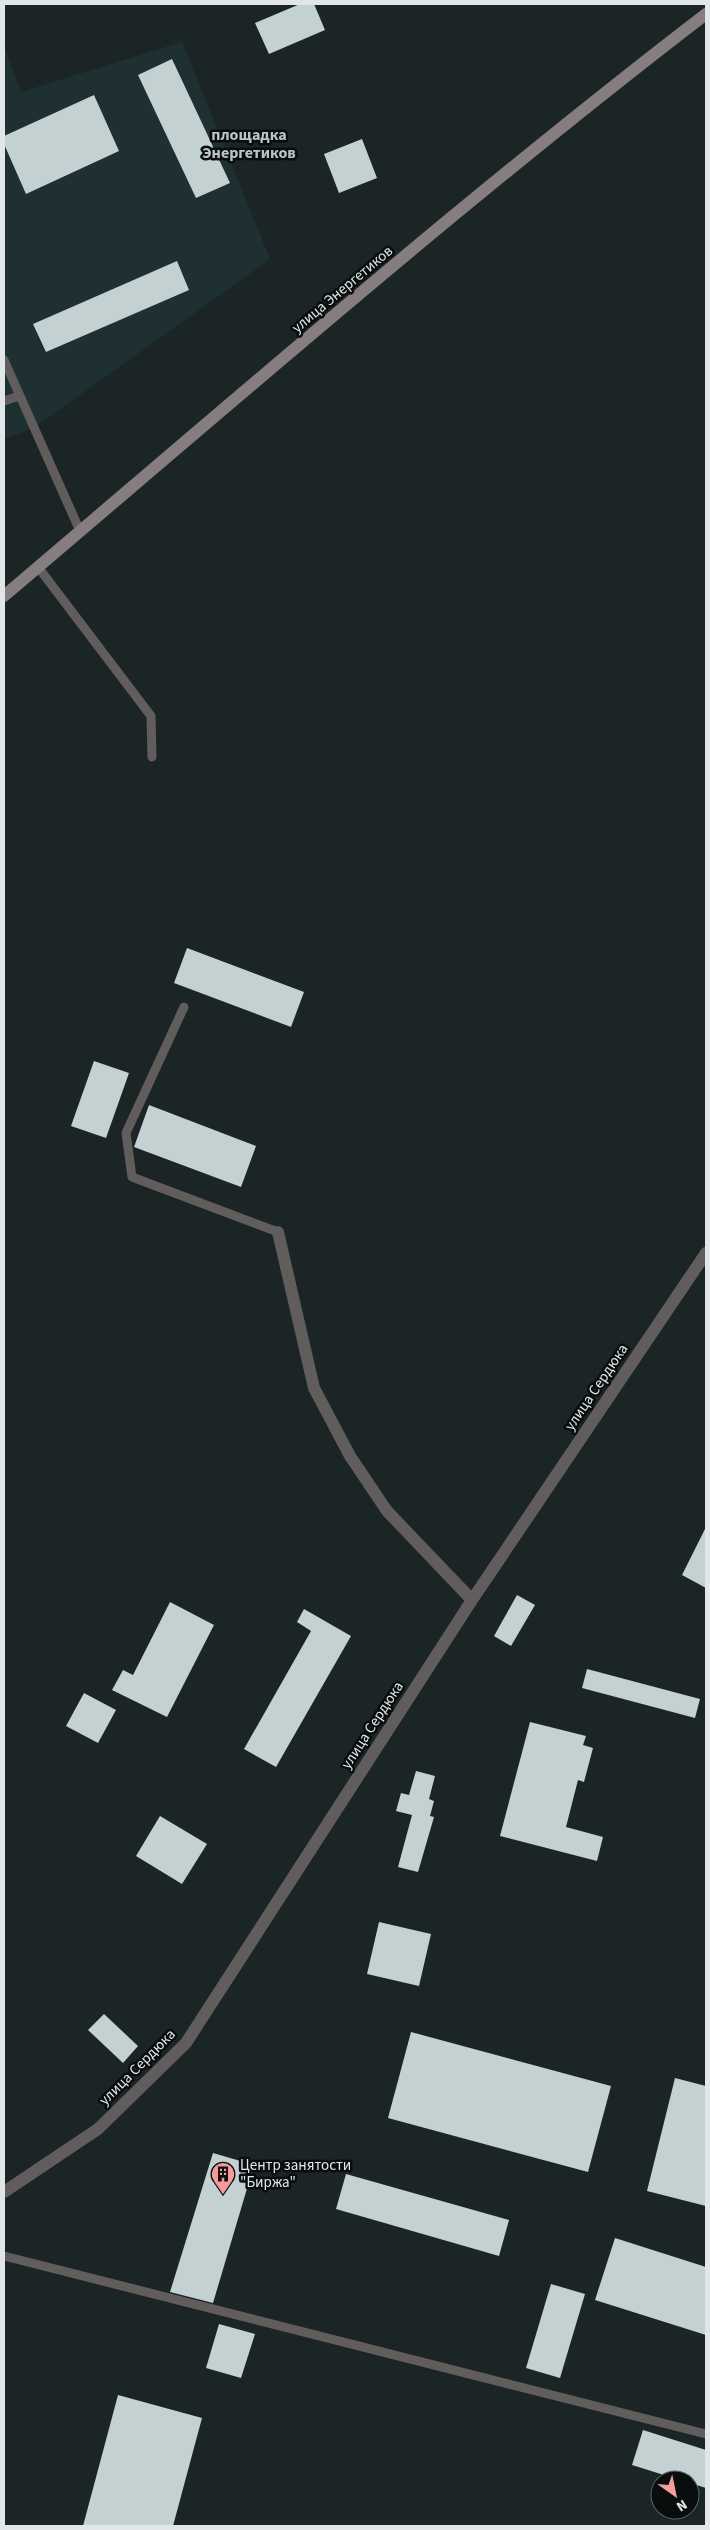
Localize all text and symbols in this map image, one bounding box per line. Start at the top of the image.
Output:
district label: площадка Энергетиков [202,124,296,164]
street label: улица Энергетиков [287,241,398,338]
street label: улица Сердюка [560,1340,633,1435]
street label: улица Сердюка [336,1677,409,1773]
street label: улица Сердюка [94,2024,180,2110]
place label: Центр занятости "Биржа" [240,2155,351,2193]
building icon: Центр занятости "Биржа" [210,2161,236,2195]
north arrow [650,2470,700,2520]
text: N [672,2494,691,2516]

